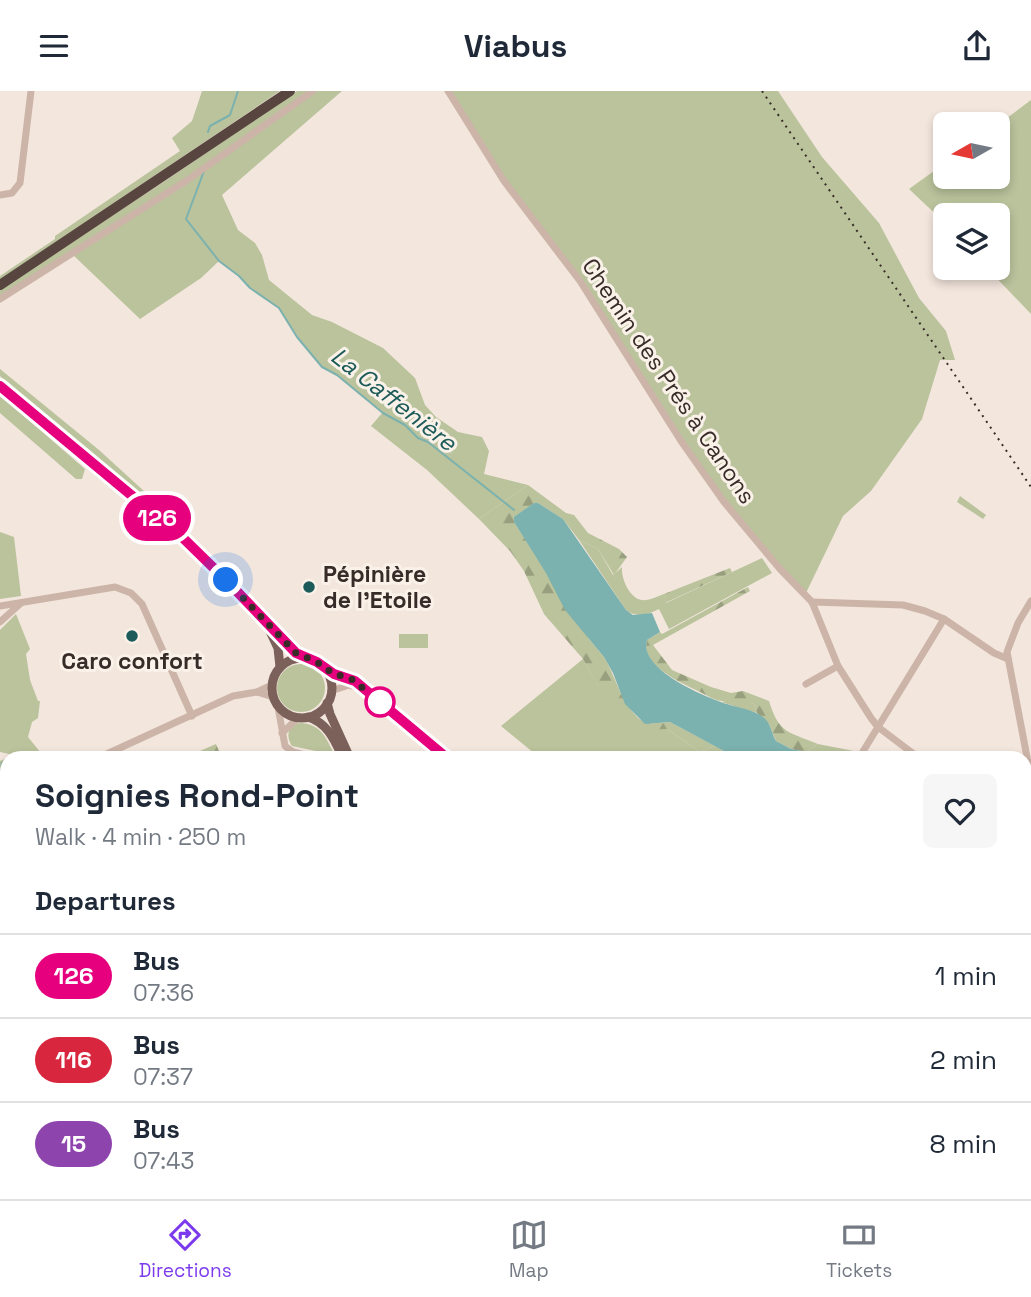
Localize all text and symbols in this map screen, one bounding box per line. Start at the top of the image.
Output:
text: Viabus [464,26,567,66]
icon: menu [35,27,73,65]
icon: share [958,27,996,65]
north arrow [933,112,1010,189]
map controls [933,112,1010,280]
button: layers [933,203,1010,280]
street label: Chemin des Prés à Canons [576,252,762,510]
water label: La Caffenière [325,340,464,458]
line badge: 126 [117,495,197,541]
text: 126 [137,502,177,533]
place label: Pépinière de l'Etoile [323,559,432,615]
your location [208,562,243,597]
marker: Pépinière de l'Etoile [301,579,317,595]
marker: Caro confort [124,628,140,644]
place label: Caro confort [61,646,203,676]
unlabelled marker [365,687,395,717]
button: heart [923,774,997,848]
text: Soignies Rond-Point [35,775,359,817]
text: Walk · 4 min · 250 m [35,822,246,852]
text: Departures [35,884,176,918]
text: Bus [133,944,180,978]
text: 1 min [935,959,997,993]
text: 126 [54,960,93,991]
text: 07:36 [133,978,194,1008]
text: Bus [133,1028,180,1062]
text: 2 min [930,1043,997,1077]
text: 116 [55,1044,92,1075]
text: 07:37 [133,1062,193,1092]
text: Bus [133,1112,180,1146]
text: 8 min [929,1127,997,1161]
text: 15 [61,1128,86,1159]
text: 07:43 [133,1146,194,1176]
tab: Directions [139,1216,232,1283]
tab: Map [509,1216,549,1283]
tab: Tickets [826,1216,892,1283]

